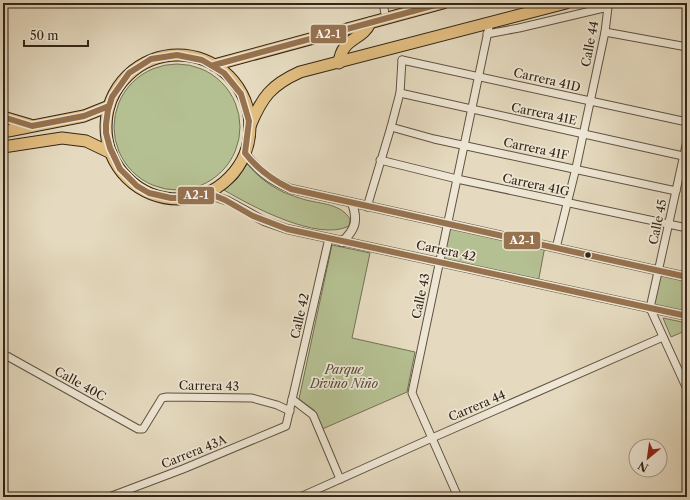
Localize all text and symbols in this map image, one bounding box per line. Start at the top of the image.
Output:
street label: Calle 44 [578,20,601,68]
scale bar [24,22,88,48]
line badge: A2-1 [310,24,347,44]
text: A2-1 [315,27,341,41]
text: 50 m [30,28,59,43]
street label: Carrera 41D [512,65,582,95]
street label: Carrera 41E [510,99,578,128]
street label: Carrera 41F [502,134,570,163]
street label: Carrera 41G [501,170,571,199]
line badge: A2-1 [177,186,215,205]
text: A2-1 [183,188,209,202]
street label: Calle 45 [645,198,670,246]
line badge: A2-1 [503,231,541,250]
text: A2-1 [509,233,535,247]
street label: Carrera 42 [415,237,477,264]
unlabelled marker [583,250,593,260]
street label: Calle 43 [408,272,433,320]
street label: Calle 42 [287,291,312,340]
park label: Parque Divino Niño [309,362,378,391]
street label: Calle 40C [52,363,109,404]
street label: Carrera 43 [179,377,239,394]
street label: Carrera 44 [446,387,508,424]
street label: Carrera 43A [159,431,230,471]
north arrow [628,438,668,478]
text: N [635,458,651,475]

